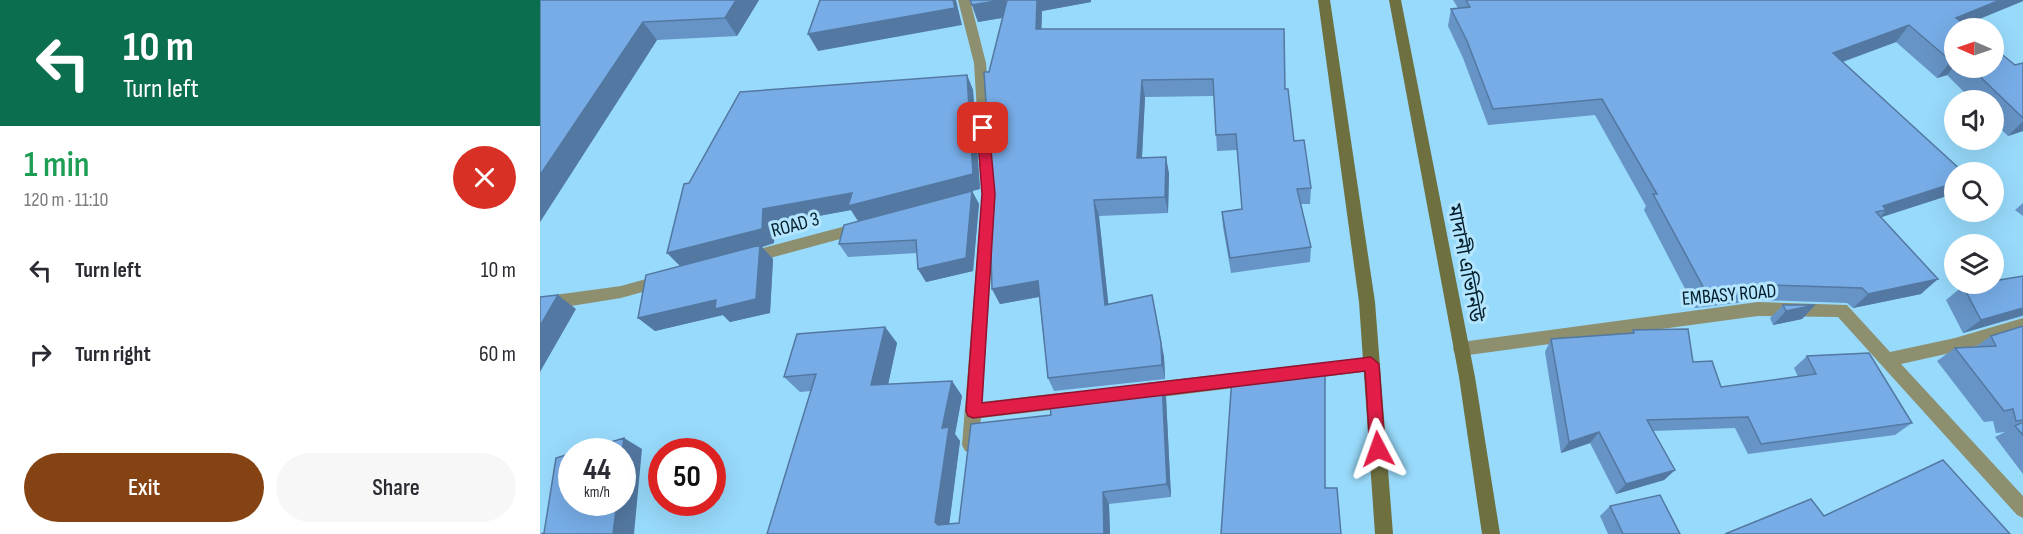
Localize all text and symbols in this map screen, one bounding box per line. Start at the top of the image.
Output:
north arrow [1944,18,2004,78]
map controls [1944,18,2004,294]
text: 10 m [123,22,194,73]
icon: left [24,24,102,102]
text: Turn left [123,73,199,105]
button: sound [1944,90,2004,150]
pin [957,102,1008,153]
icon: arrive [966,111,999,144]
text: 1 min [24,144,89,187]
button: close [453,146,516,209]
button: search [1944,162,2004,222]
text: 120 m · 11:10 [24,188,108,212]
street label: মাদানী এভিনিউ [1442,201,1489,325]
street label: ROAD 3 [769,207,822,243]
button: layers [1944,234,2004,294]
icon: left [24,254,57,287]
text: Turn left [75,257,141,284]
text: 10 m [481,257,516,284]
street label: EMBASY ROAD [1681,279,1777,311]
icon: right [24,338,57,371]
text: Turn right [75,341,151,368]
text: 60 m [479,341,516,368]
position arrow [1346,417,1410,481]
speed limit sign: 50 [648,438,726,516]
text: 44 [583,452,611,488]
button: Exit [24,453,264,522]
button: Share [276,453,516,522]
text: km/h [584,483,610,502]

